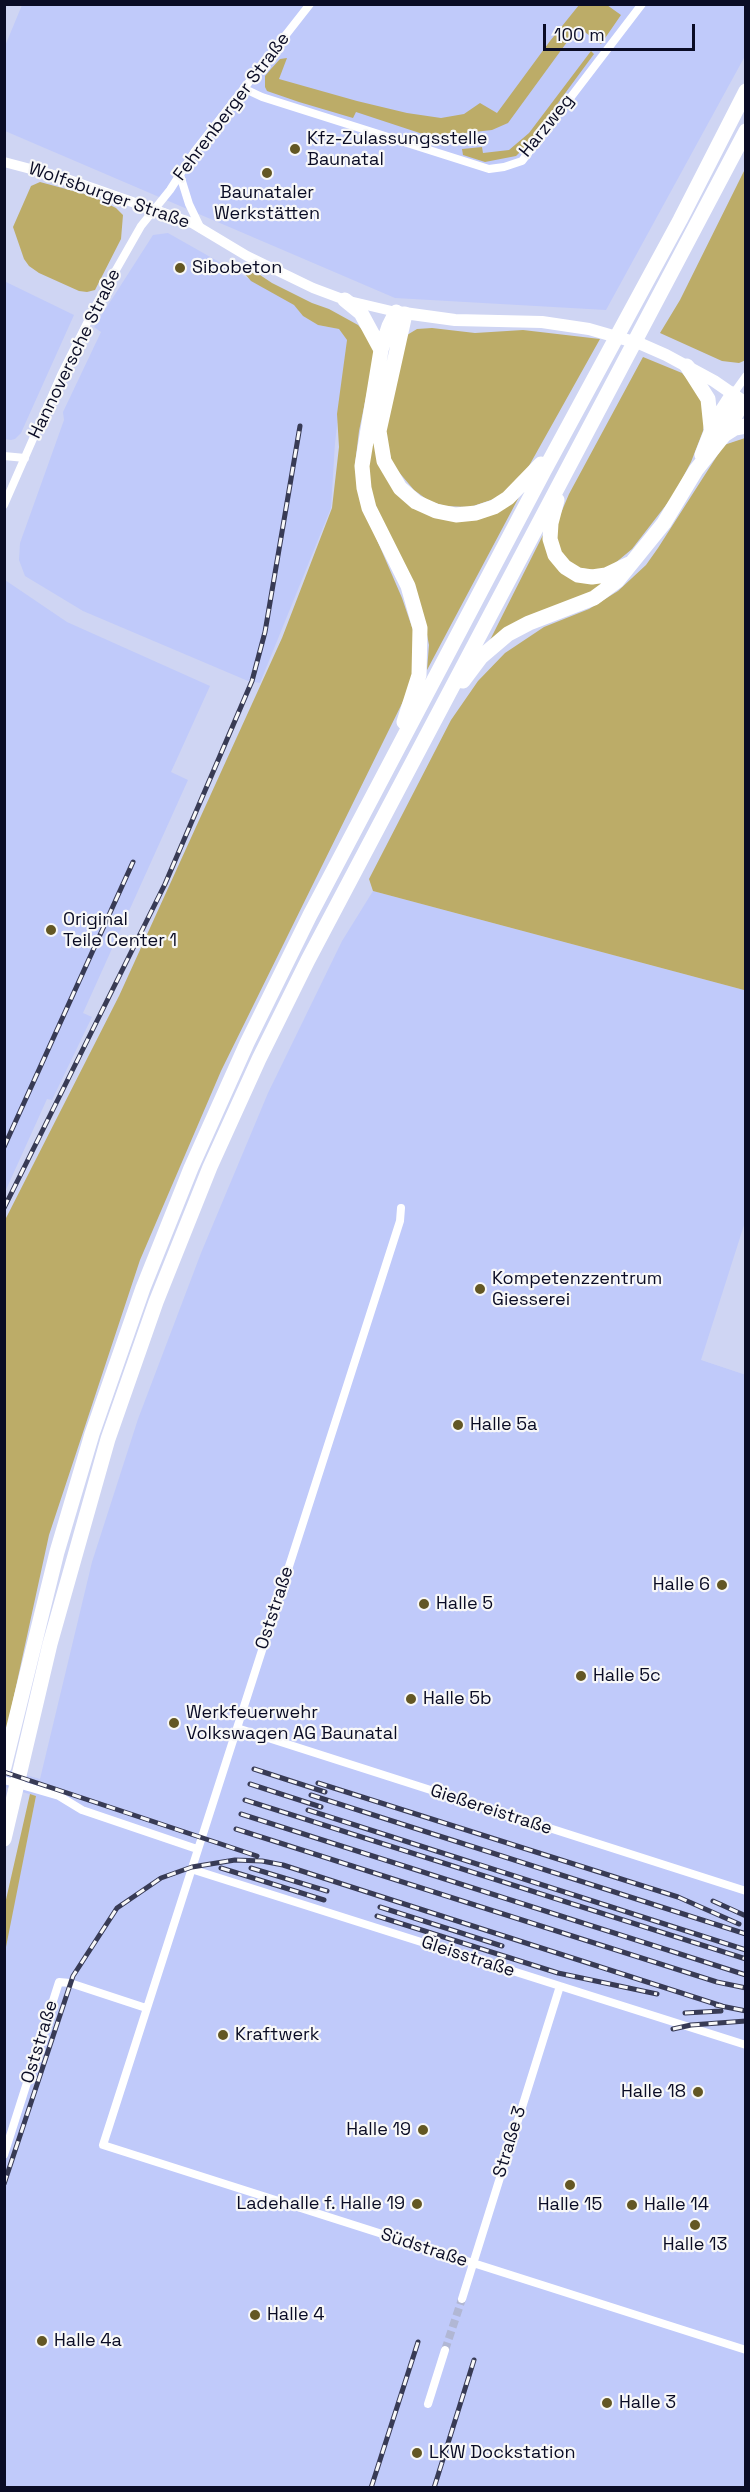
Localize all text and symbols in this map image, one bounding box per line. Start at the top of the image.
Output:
scale bar [546,12,698,50]
text: 100 m [554,23,605,46]
street label: Fehrenberger Straße [169,29,295,185]
street label: Harzweg [515,90,579,162]
place label: Kfz-Zulassungsstelle Baunatal [307,128,488,170]
marker: Kfz-Zulassungsstelle Baunatal [288,142,302,156]
street label: Wolfsburger Straße [26,158,192,234]
marker: Baunataler Werkstätten [260,166,274,180]
place label: Baunataler Werkstätten [214,182,320,224]
place label: Sibobeton [192,257,282,279]
marker: Sibobeton [173,261,187,275]
street label: Hannoversche Straße [24,266,126,442]
place label: Original Teile Center 1 [63,909,177,952]
marker: Original Teile Center 1 [44,923,58,937]
place label: Kompetenzzentrum Giesserei [492,1268,662,1310]
marker: Kompetenzzentrum Giesserei [473,1282,487,1296]
place label: Halle 5a [470,1414,537,1436]
marker: Halle 5a [451,1418,465,1432]
street label: Oststraße [251,1564,299,1652]
place label: Halle 6 [653,1574,710,1596]
marker: Halle 6 [715,1578,729,1592]
place label: Halle 5 [436,1593,493,1615]
marker: Halle 5 [417,1597,431,1611]
place label: Halle 5c [593,1665,661,1687]
marker: Halle 5c [574,1669,588,1683]
place label: Halle 5b [423,1688,492,1710]
marker: Halle 5b [404,1692,418,1706]
place label: Werkfeuerwehr Volkswagen AG Baunatal [186,1702,398,1744]
marker: Werkfeuerwehr Volkswagen AG Baunatal [167,1716,181,1730]
street label: Gießereistraße [427,1780,555,1840]
street label: Gleisstraße [418,1932,518,1982]
street label: Oststraße [17,1998,63,2086]
place label: Kraftwerk [235,2024,320,2046]
marker: Kraftwerk [216,2028,230,2042]
place label: Halle 18 [621,2081,686,2103]
marker: Halle 18 [691,2085,705,2099]
street label: Straße 3 [489,2104,531,2180]
place label: Halle 19 [346,2119,411,2141]
marker: Halle 19 [416,2123,430,2137]
marker: Halle 15 [563,2178,577,2192]
place label: Ladehalle f. Halle 19 [236,2193,405,2215]
place label: Halle 15 [538,2194,602,2216]
place label: Halle 14 [644,2194,709,2216]
marker: Ladehalle f. Halle 19 [410,2197,424,2211]
marker: Halle 14 [625,2198,639,2212]
marker: Halle 13 [688,2218,702,2232]
street label: Südstraße [378,2224,470,2272]
place label: Halle 13 [663,2234,727,2256]
place label: Halle 4 [267,2304,325,2326]
marker: Halle 4 [248,2308,262,2322]
place label: Halle 4a [54,2330,122,2352]
marker: Halle 4a [35,2334,49,2348]
place label: Halle 3 [619,2392,676,2414]
marker: Halle 3 [600,2396,614,2410]
place label: LKW Dockstation [429,2442,576,2464]
marker: LKW Dockstation [410,2446,424,2460]

